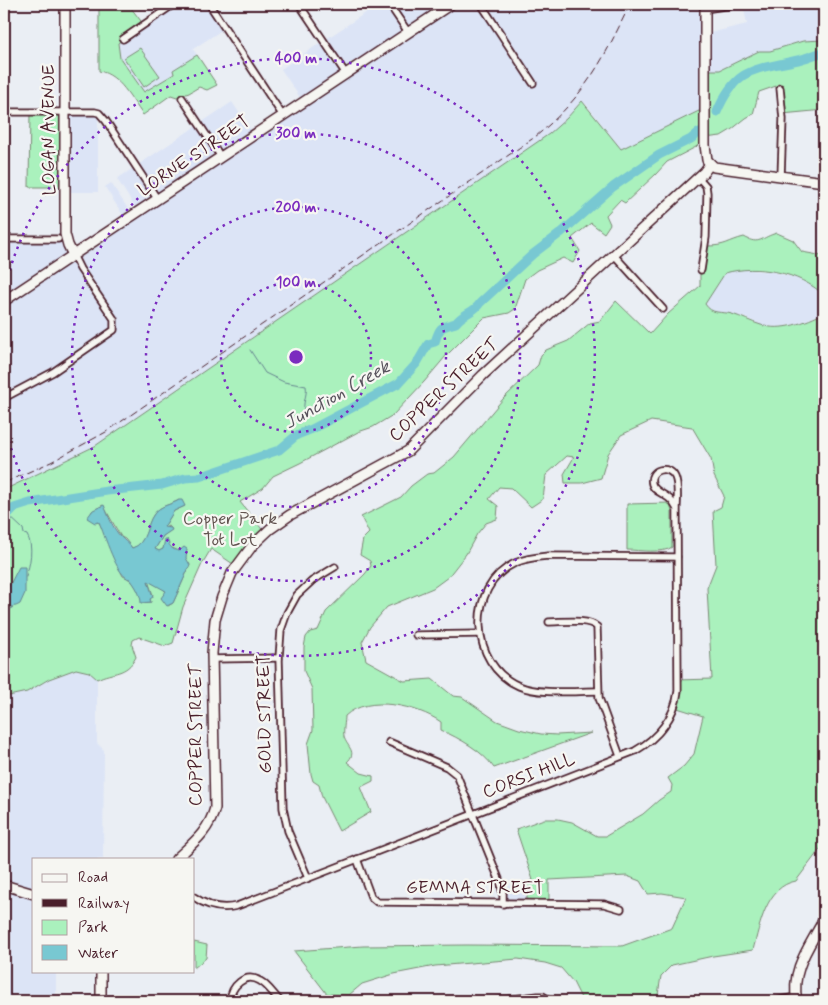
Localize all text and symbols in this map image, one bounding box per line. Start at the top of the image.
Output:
text: 400 m [275,49,317,69]
street label: LOGAN AVENUE [37,64,61,196]
street label: LORNE STREET [133,110,255,202]
text: 300 m [276,124,316,144]
text: 200 m [276,198,317,218]
text: 100 m [276,273,316,293]
street label: COPPER STREET [384,332,505,447]
centre of rings [287,348,305,366]
water label: Junction Creek [280,354,396,435]
park label: Copper Park Tot Lot [183,507,277,552]
street label: GOLD STREET [252,654,278,774]
street label: COPPER STREET [184,663,208,806]
street label: CORSI HILL [479,747,579,805]
legend [32,858,195,972]
text: Road [78,868,108,888]
street label: GEMMA STREET [406,876,544,900]
text: Railway [78,894,130,914]
text: Park [78,918,108,938]
text: Water [78,944,118,964]

